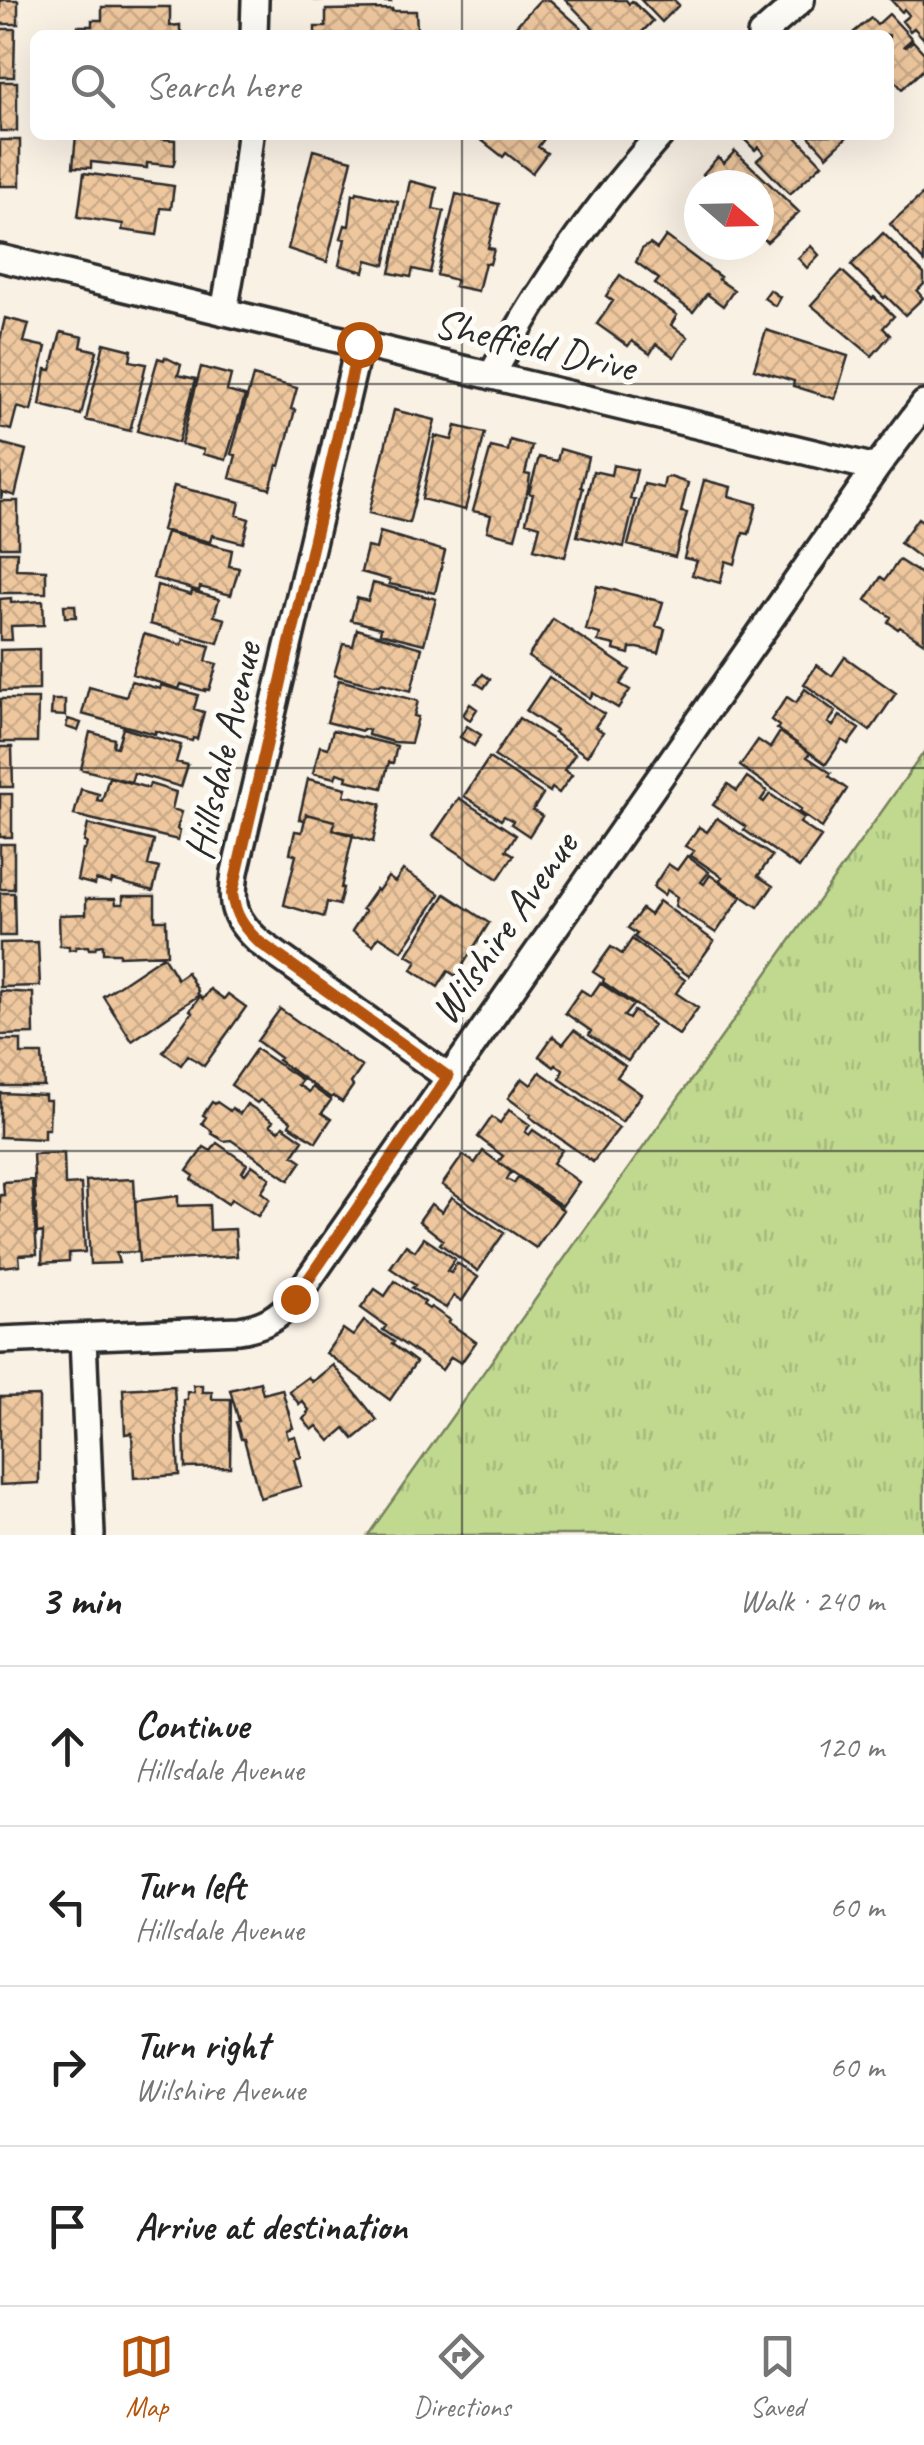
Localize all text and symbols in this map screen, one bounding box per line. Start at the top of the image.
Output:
search box [30,30,894,140]
icon: search [65,58,120,113]
text: Search here [145,62,300,109]
north arrow [684,170,774,260]
street label: Sheffield Drive [429,296,644,395]
route start [337,322,383,368]
street label: Hillsdale Avenue [172,635,274,865]
street label: Wilshire Avenue [418,819,591,1035]
route end [273,1277,319,1323]
text: 3 min [40,1574,120,1627]
text: Walk · 240 m [740,1580,884,1621]
text: Continue [135,1702,249,1749]
icon: ahead [40,1719,95,1774]
text: 120 m [815,1726,884,1767]
text: Hillsdale Avenue [135,1749,304,1790]
text: Turn left [135,1862,245,1909]
icon: left [40,1879,95,1934]
text: 60 m [830,1886,884,1927]
text: Hillsdale Avenue [135,1909,304,1950]
text: Turn right [135,2022,269,2069]
icon: right [40,2039,95,2094]
text: 60 m [830,2046,884,2087]
text: Wilshire Avenue [135,2069,305,2110]
icon: arrive [40,2199,95,2254]
text: Arrive at destination [135,2203,407,2250]
tab: Map [119,2329,174,2424]
tab: Directions [413,2329,511,2424]
tab: Saved [750,2329,805,2424]

